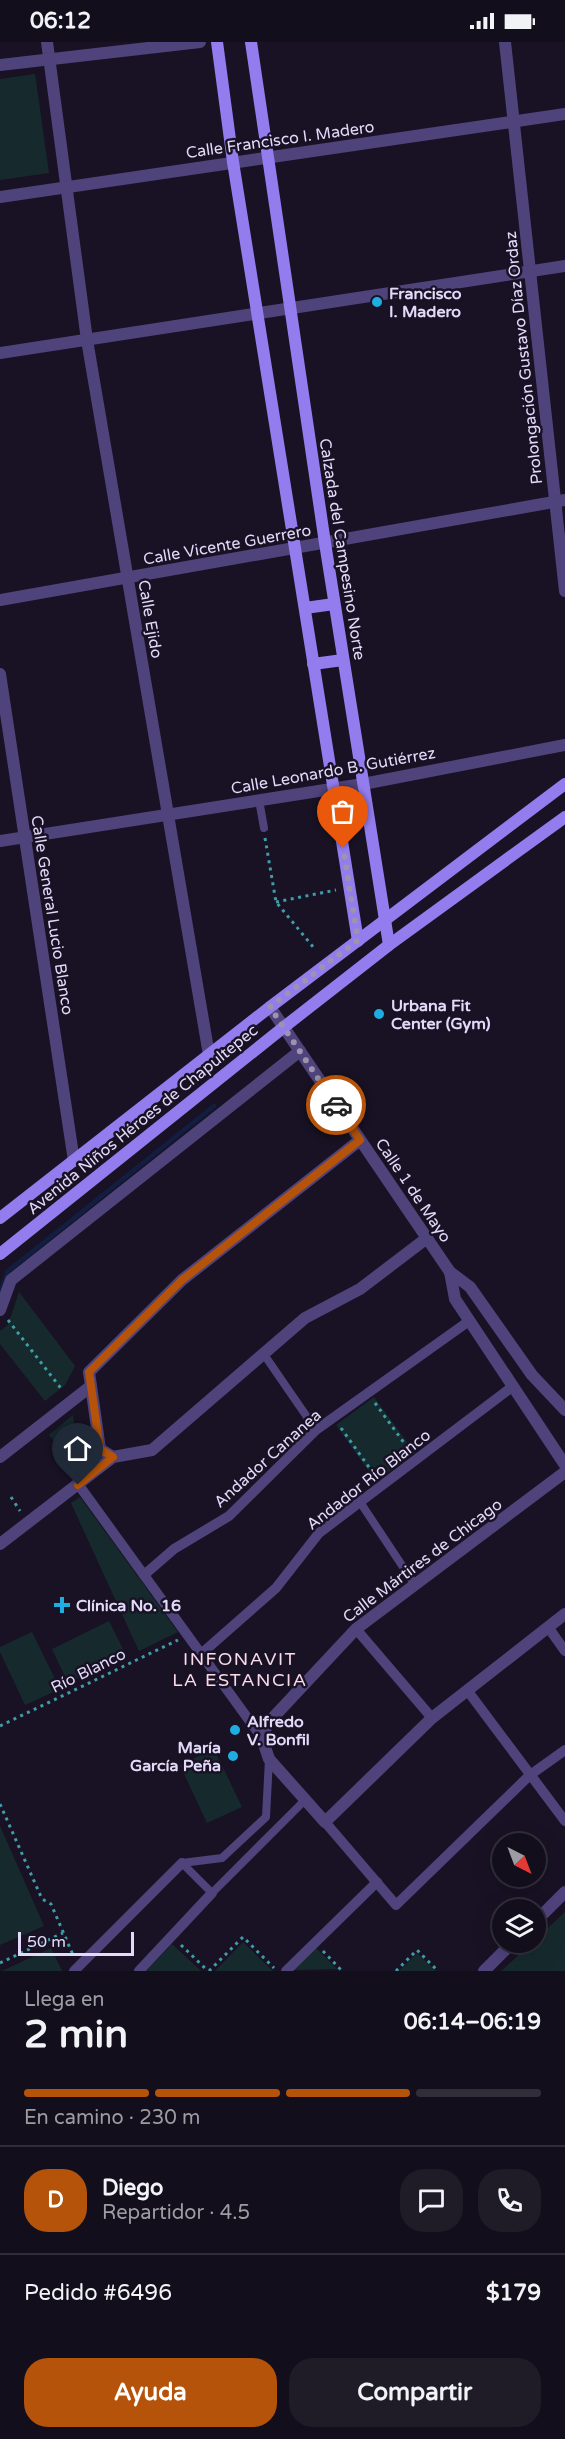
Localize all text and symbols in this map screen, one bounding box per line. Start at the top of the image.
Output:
text: 06:12 [30,8,91,34]
street label: Calle Francisco I. Madero [185,117,376,163]
street label: Prolongación Gustavo Díaz Ordaz [501,230,547,485]
place label: Francisco I. Madero [389,284,462,322]
marker: Francisco I. Madero [370,295,384,309]
street label: Calzada del Campesino Norte [315,437,369,662]
street label: Calle Vicente Guerrero [142,520,313,570]
street label: Calle Ejido [133,578,167,660]
street label: Calle Leonardo B. Gutiérrez [229,743,437,799]
pin [317,786,368,848]
icon: bag [326,795,359,828]
street label: Calle General Lucio Blanco [26,814,78,1016]
place label: Urbana Fit Center (Gym) [391,996,491,1034]
marker: Urbana Fit Center (Gym) [372,1007,386,1021]
street label: Avenida Niños Héroes de Chapultepec [23,1020,262,1219]
courier [306,1075,366,1135]
icon: car [320,1089,353,1122]
street label: Calle 1 de Mayo [371,1135,455,1246]
street label: Andador Cananea [210,1405,325,1512]
pin [52,1423,103,1485]
street label: Andador Río Blanco [303,1425,435,1534]
icon: home [61,1432,94,1465]
street label: Calle Mártires de Chicago [339,1494,506,1627]
marker: Clínica No. 16 [53,1596,71,1614]
place label: Clínica No. 16 [76,1596,181,1616]
street label: Río Blanco [48,1644,129,1698]
district label: INFONAVIT LA ESTANCIA [172,1648,308,1691]
place label: Alfredo V. Bonfil [247,1712,310,1750]
marker: Alfredo V. Bonfil [228,1723,242,1737]
place label: María García Peña [130,1738,221,1776]
marker: María García Peña [226,1749,240,1763]
north arrow [492,1833,546,1887]
map controls [492,1833,546,1953]
button: layers [492,1899,546,1953]
scale bar [18,1929,134,1956]
text: 50 m [27,1932,66,1952]
text: Llega en [24,1988,104,2012]
text: 06:14–06:19 [404,2009,541,2035]
text: 2 min [24,2011,128,2058]
text: En camino · 230 m [24,2106,200,2130]
button: chat [400,2169,463,2232]
button: phone [478,2169,541,2232]
text: Diego [102,2175,164,2201]
text: D [47,2187,64,2213]
text: Repartidor · 4.5 [102,2201,250,2225]
text: Pedido #6496 [24,2280,172,2306]
text: $179 [486,2280,541,2306]
button: Ayuda [24,2358,277,2427]
button: Compartir [289,2358,541,2427]

